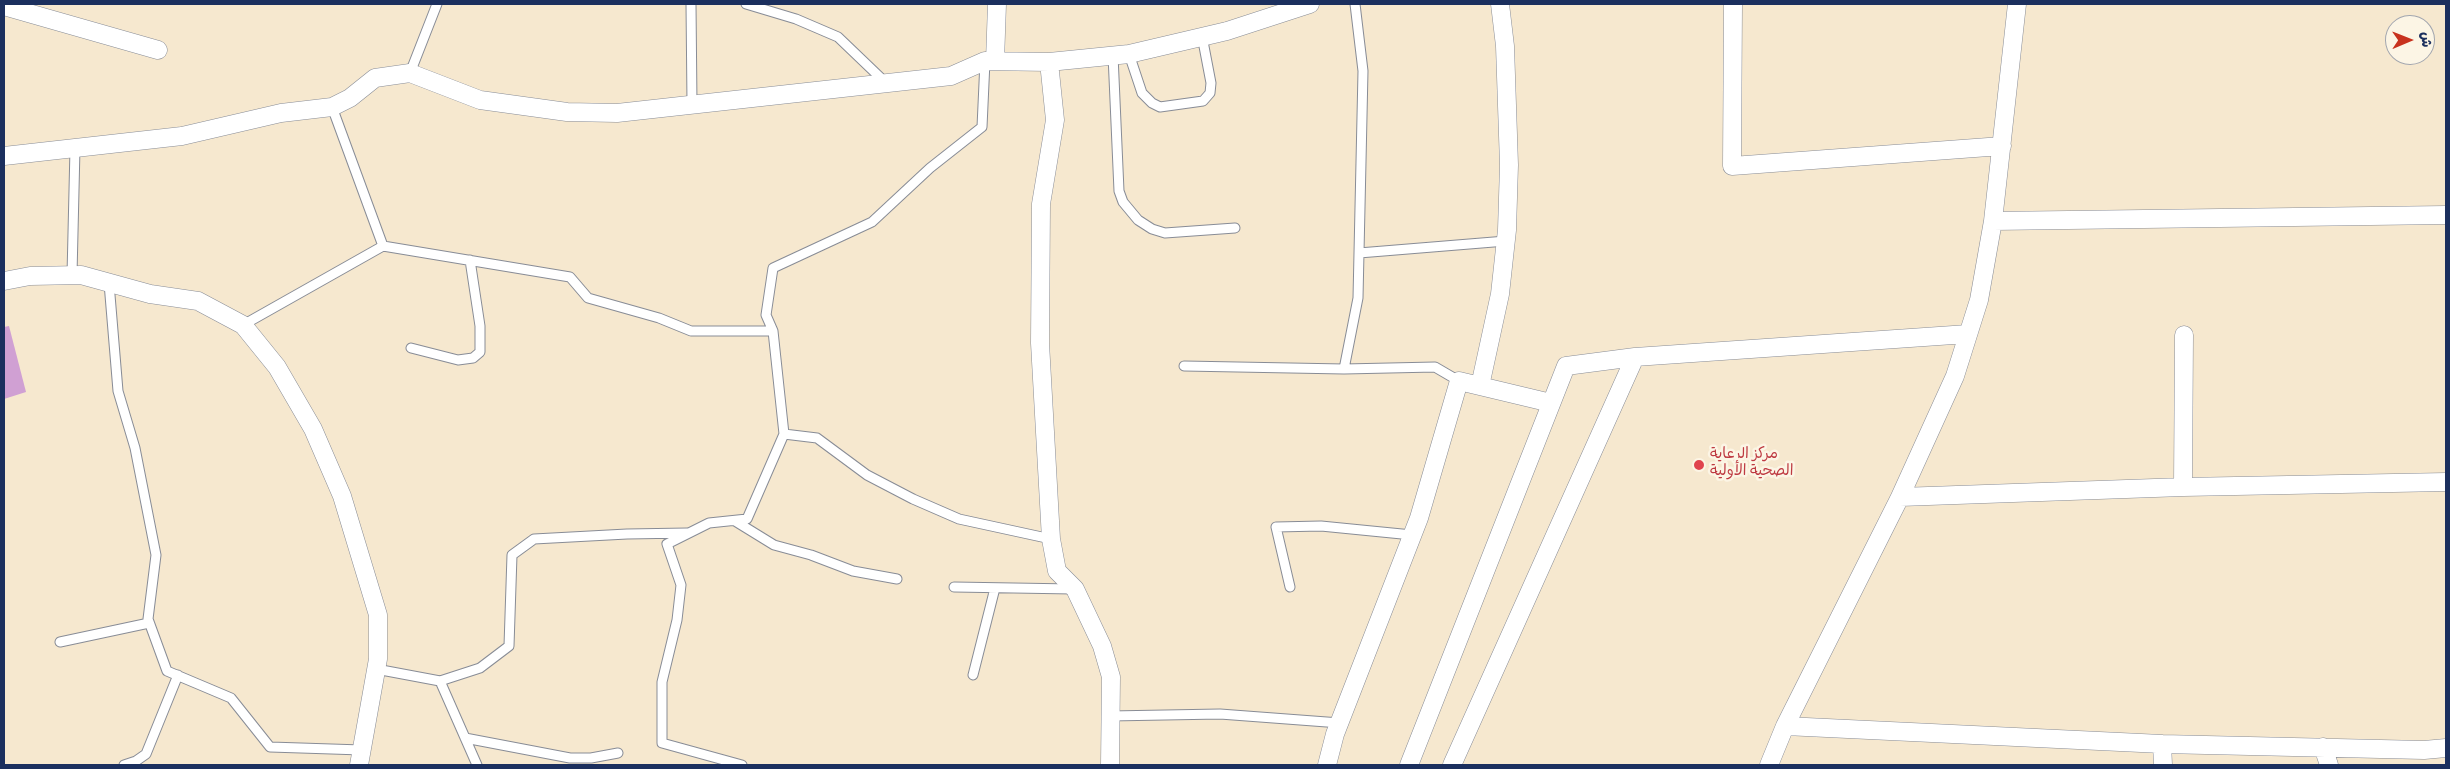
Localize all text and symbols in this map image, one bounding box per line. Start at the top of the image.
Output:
north arrow [2385,15,2435,65]
text: ش [2416,32,2433,48]
place label: مركز الرعاية الصحية الأولية [1710,447,1793,482]
marker: مركز الرعاية الصحية الأولية [1692,458,1706,472]

